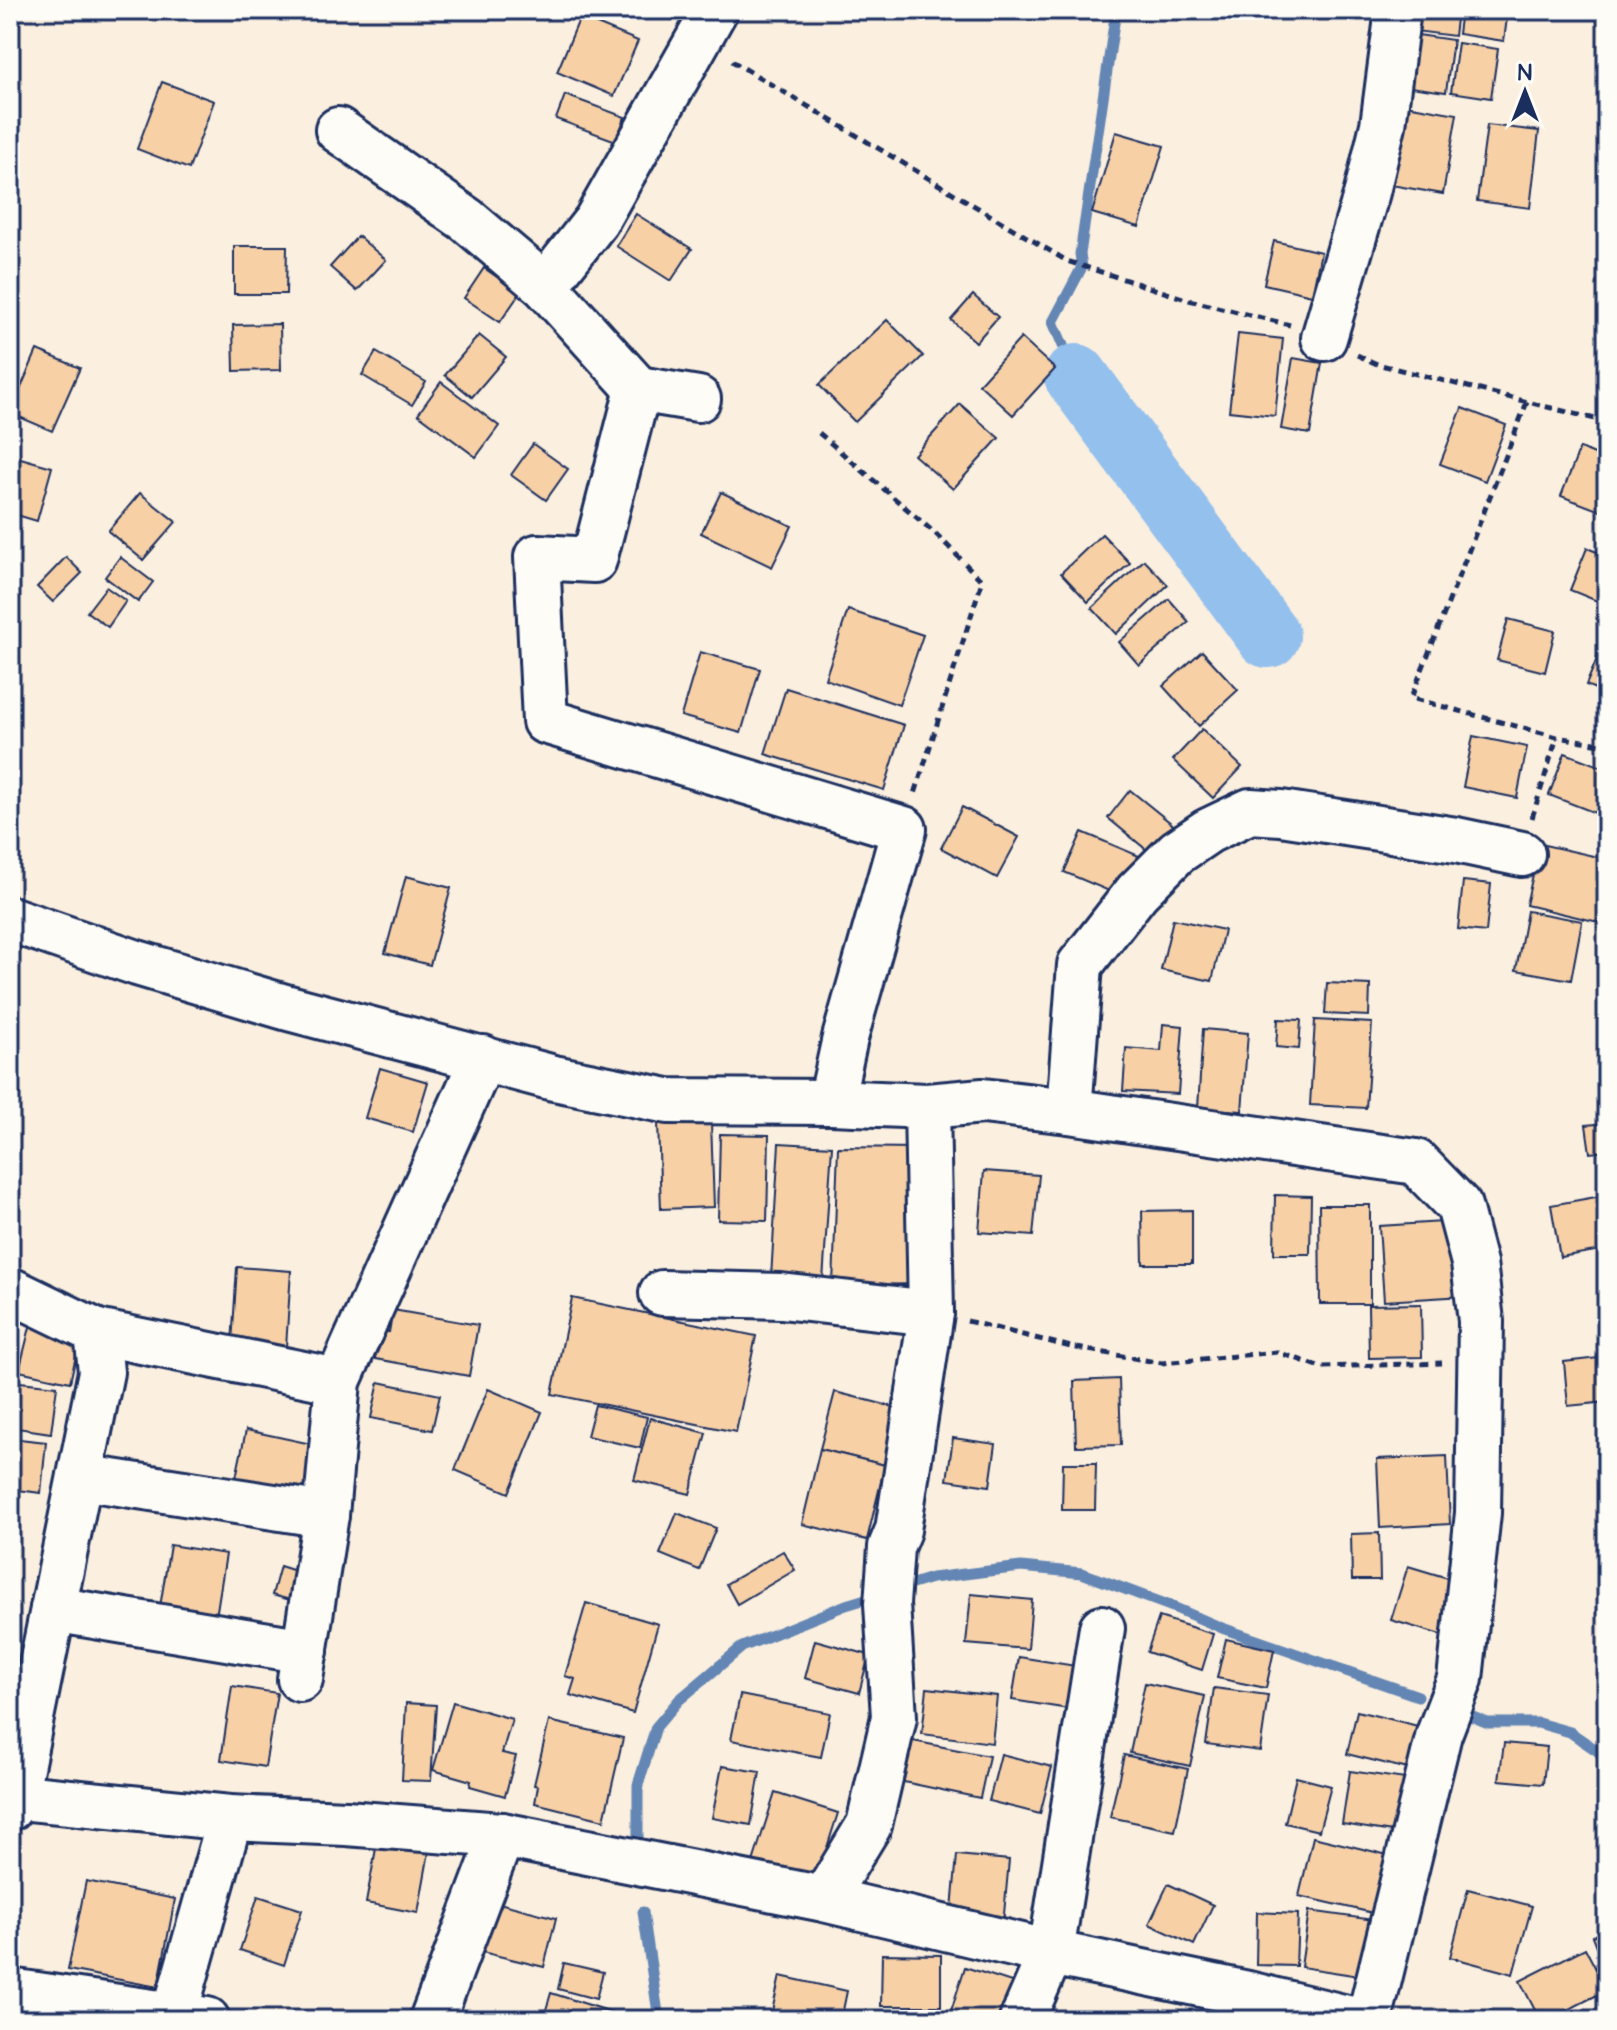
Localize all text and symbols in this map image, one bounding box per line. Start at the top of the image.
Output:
north arrow [1485,52,1565,132]
text: N [1518,58,1532,89]

